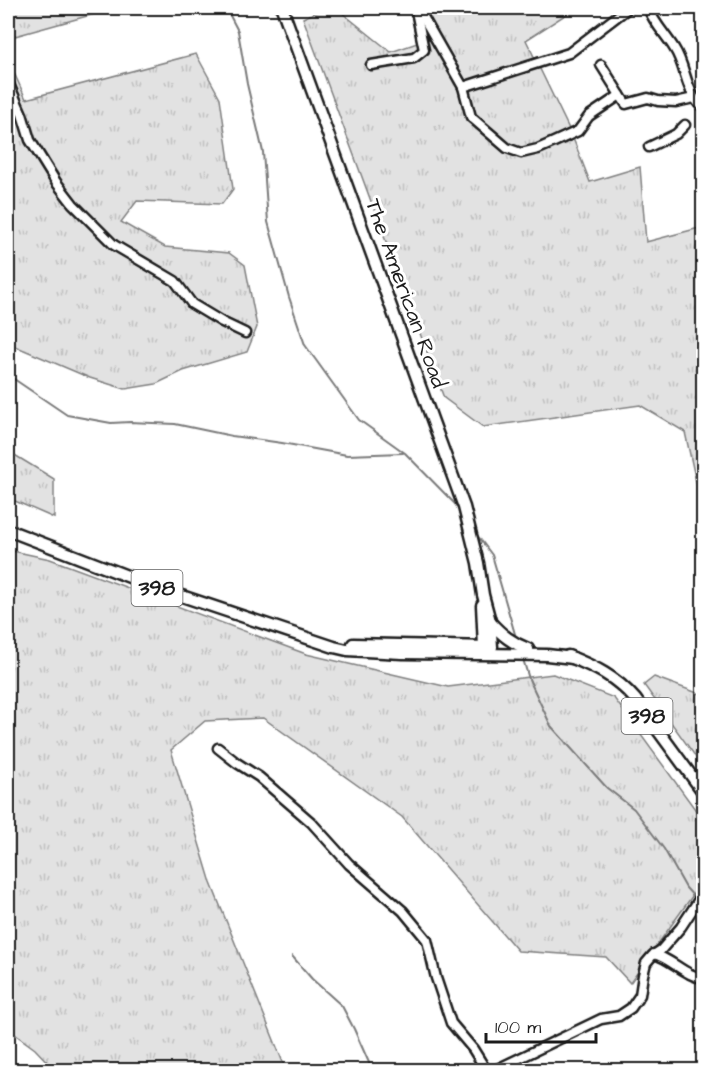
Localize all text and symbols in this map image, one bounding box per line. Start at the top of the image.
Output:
street label: The American Road [357,195,454,392]
road number: 398 [132,570,182,606]
road number: 398 [622,698,672,734]
scale bar [486,1006,596,1044]
text: 100 m [495,1015,541,1040]

